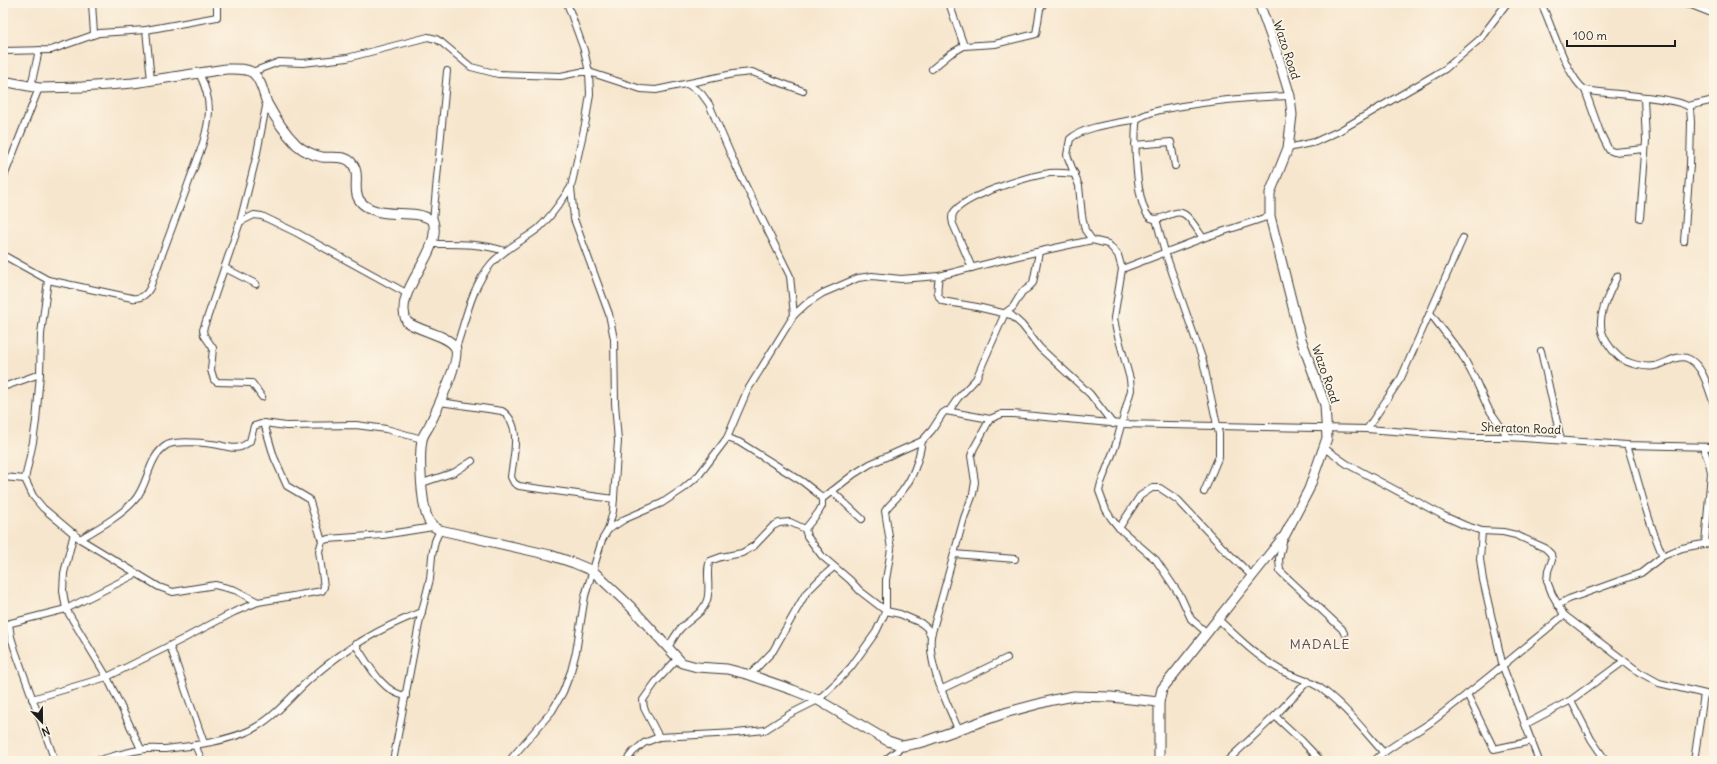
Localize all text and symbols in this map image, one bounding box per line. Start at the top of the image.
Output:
street label: Wazo Road [1270,19,1304,81]
scale bar [1567,22,1675,48]
text: 100 m [1573,28,1607,43]
street label: Wazo Road [1309,343,1343,405]
street label: Sheraton Road [1481,419,1561,437]
district label: MADALE [1289,635,1351,653]
north arrow [22,702,62,742]
text: N [40,723,52,739]

